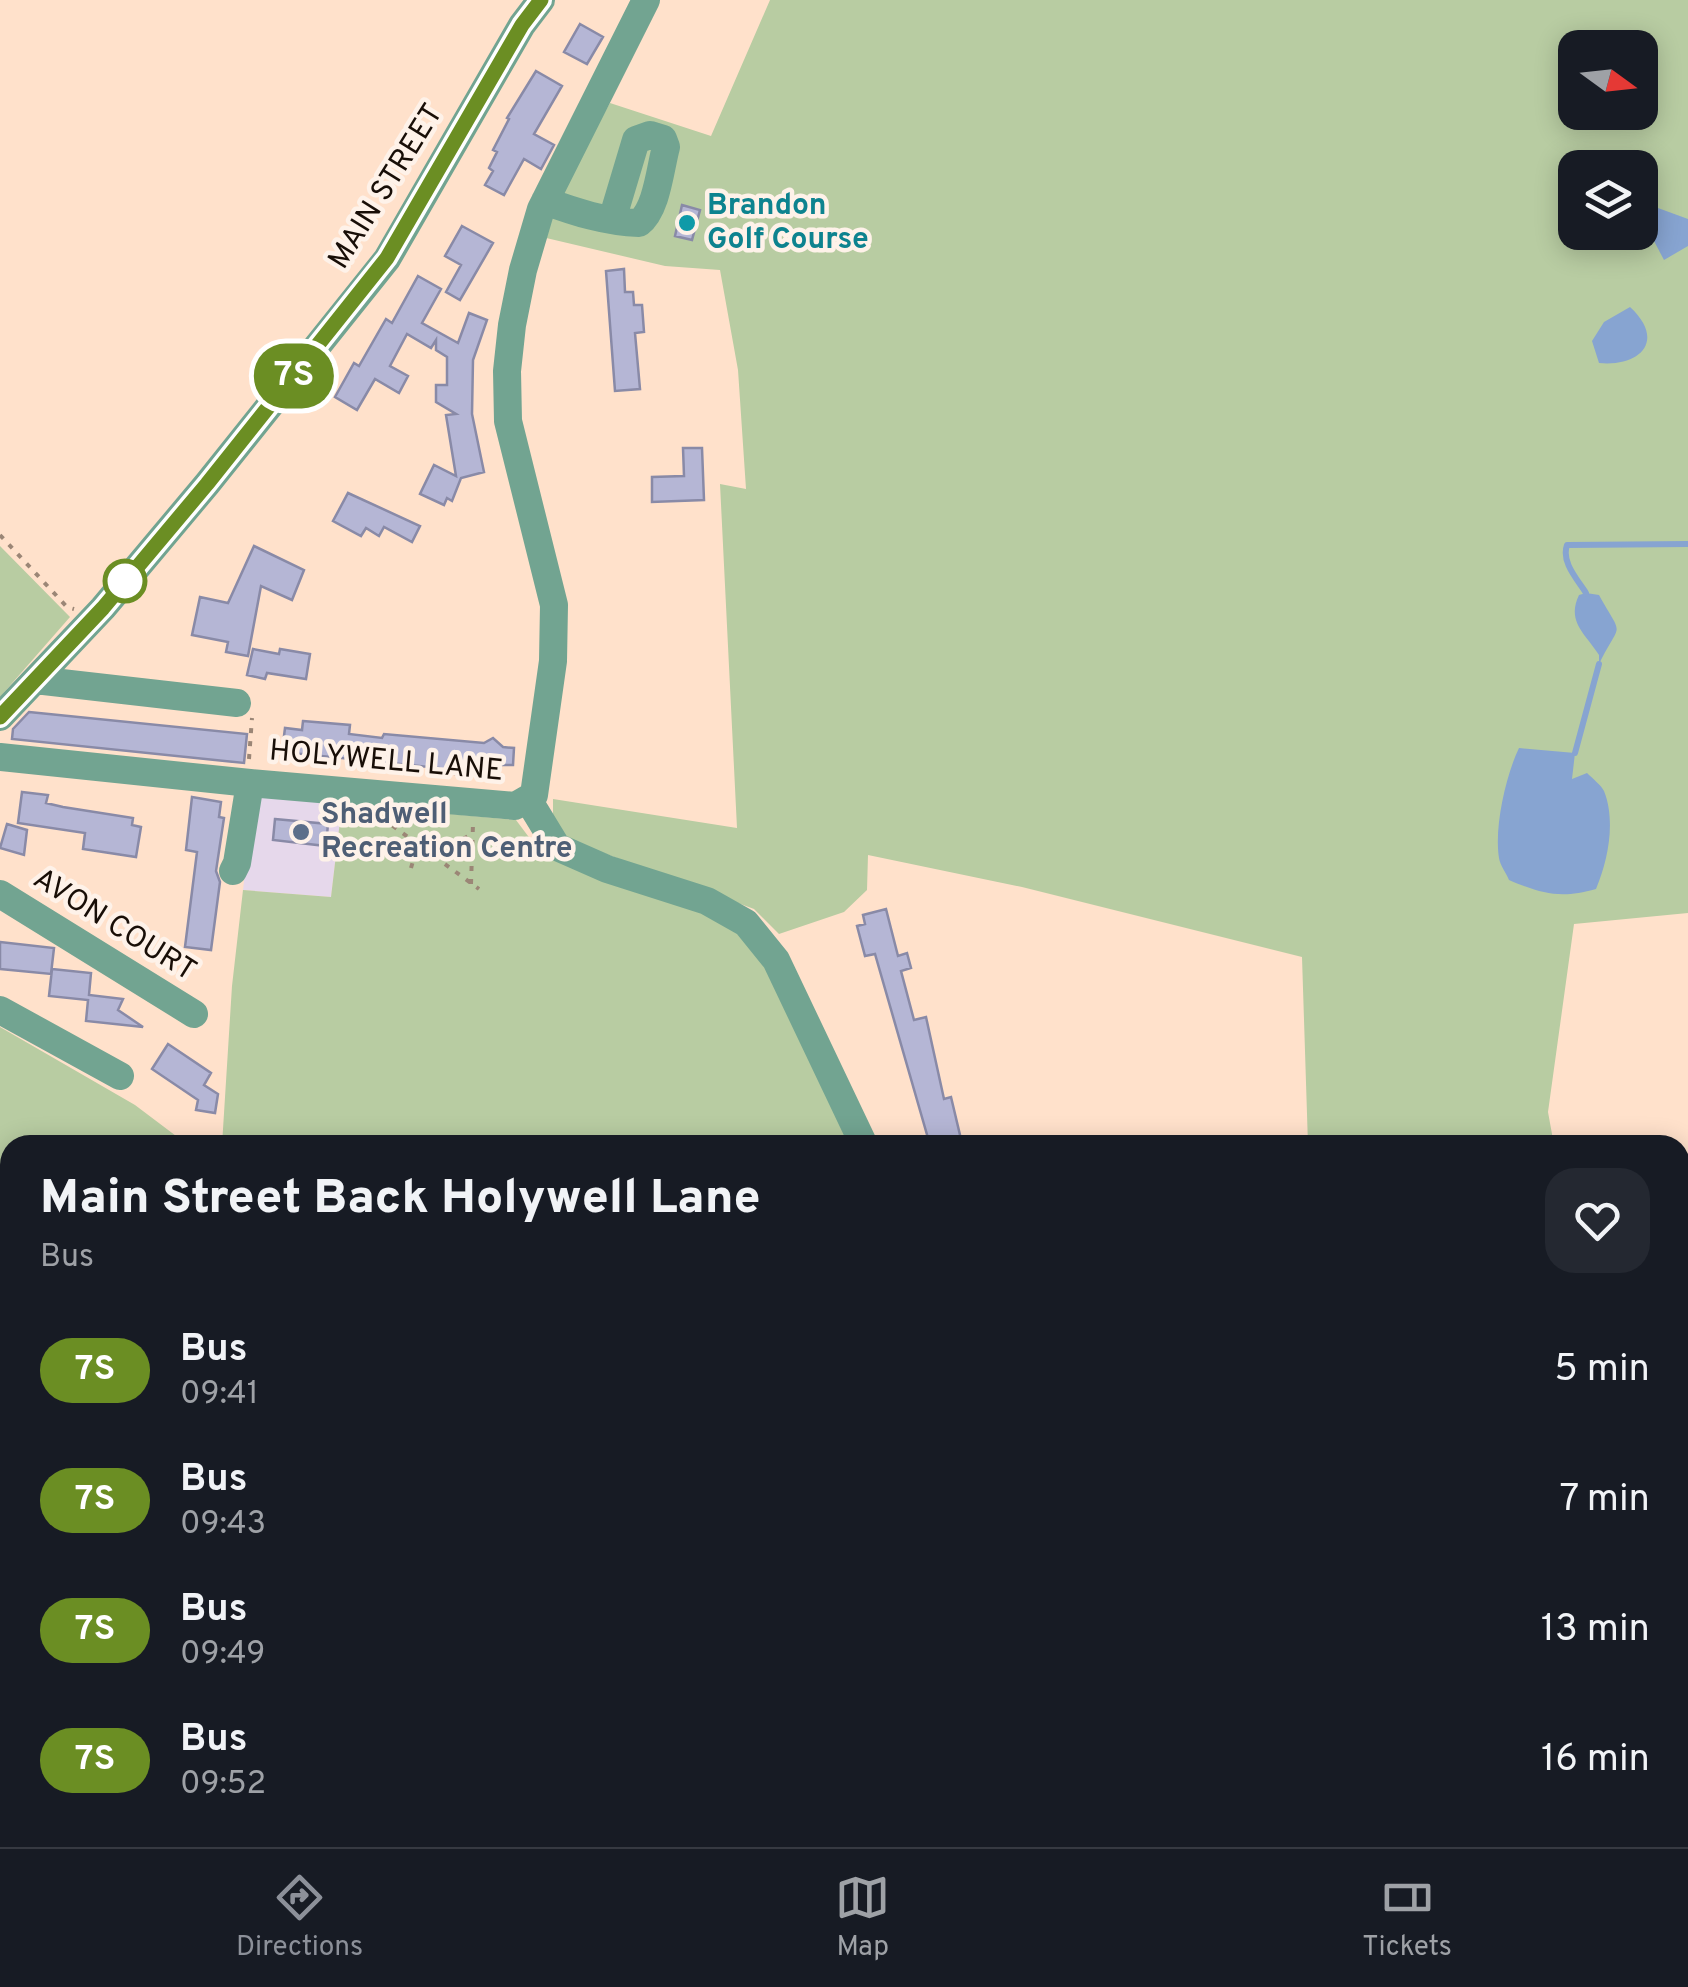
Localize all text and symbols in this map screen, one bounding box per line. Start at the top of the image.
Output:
north arrow [1558,30,1658,130]
map controls [1558,30,1658,250]
street label: MAIN STREET [322,98,452,276]
button: layers [1558,150,1658,250]
place label: Brandon Golf Course [707,188,869,259]
marker: Brandon Golf Course [676,212,698,234]
line badge: 7S [249,344,339,408]
text: 7S [274,354,314,398]
unlabelled marker [104,560,146,602]
street label: HOLYWELL LANE [267,733,505,791]
place label: Shadwell Recreation Centre [321,797,572,868]
marker: Shadwell Recreation Centre [290,821,312,843]
street label: AVON COURT [26,861,202,991]
button: heart [1545,1168,1650,1273]
text: Main Street Back Holywell Lane [40,1170,761,1230]
text: Bus [40,1238,94,1278]
text: Bus [180,1326,247,1375]
text: 5 min [1554,1346,1650,1395]
text: 7S [75,1348,115,1392]
text: 09:41 [180,1375,259,1415]
text: Bus [180,1456,247,1505]
text: 7 min [1560,1476,1650,1525]
text: 7S [75,1478,115,1522]
text: 09:43 [180,1505,266,1545]
text: Bus [180,1586,247,1635]
text: 13 min [1541,1606,1650,1655]
text: 7S [75,1608,115,1652]
text: 09:49 [180,1635,265,1675]
text: Bus [180,1716,247,1765]
text: 16 min [1541,1736,1650,1785]
text: 7S [75,1738,115,1782]
text: 09:52 [180,1765,266,1805]
tab: Directions [236,1870,363,1966]
tab: Map [835,1870,890,1966]
tab: Tickets [1362,1870,1452,1966]

